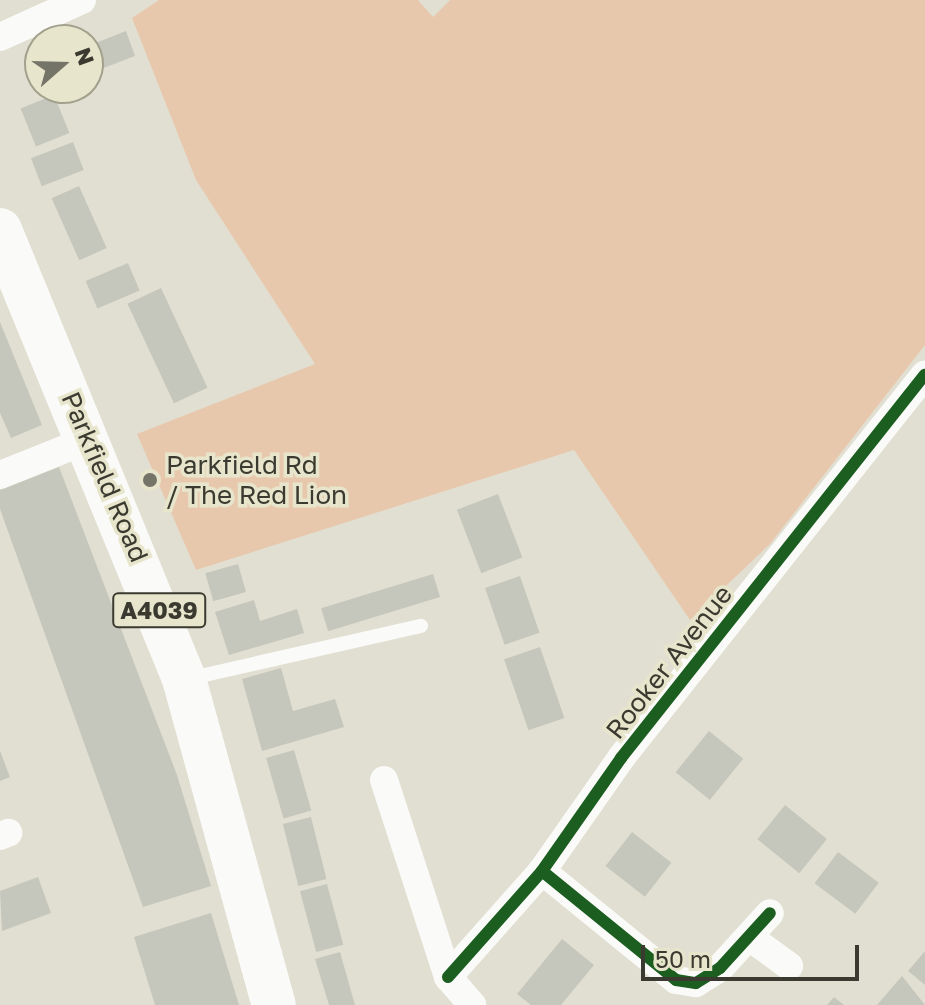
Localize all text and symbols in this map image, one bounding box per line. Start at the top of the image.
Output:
north arrow [24,24,104,104]
text: N [70,44,101,69]
street label: Parkfield Road [55,387,155,567]
place label: Parkfield Rd / The Red Lion [166,449,347,510]
marker: Parkfield Rd / The Red Lion [141,471,159,489]
street label: Rooker Avenue [599,579,739,745]
road number: A4039 [111,590,207,630]
scale bar [645,929,863,979]
text: 50 m [655,944,711,973]

